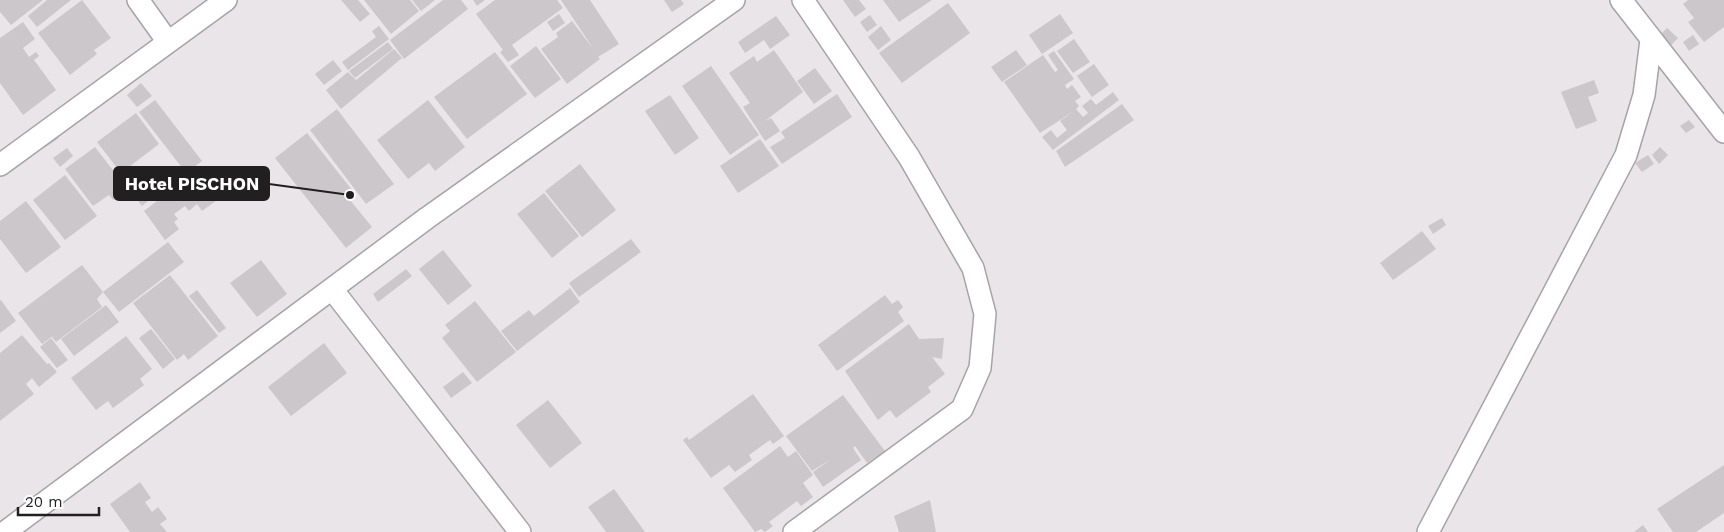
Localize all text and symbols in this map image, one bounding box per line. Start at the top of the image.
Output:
callout: Hotel PISCHON [114,167,269,200]
text: Hotel PISCHON [125,173,259,194]
scale bar [18,484,99,516]
text: 20 m [25,493,63,511]

